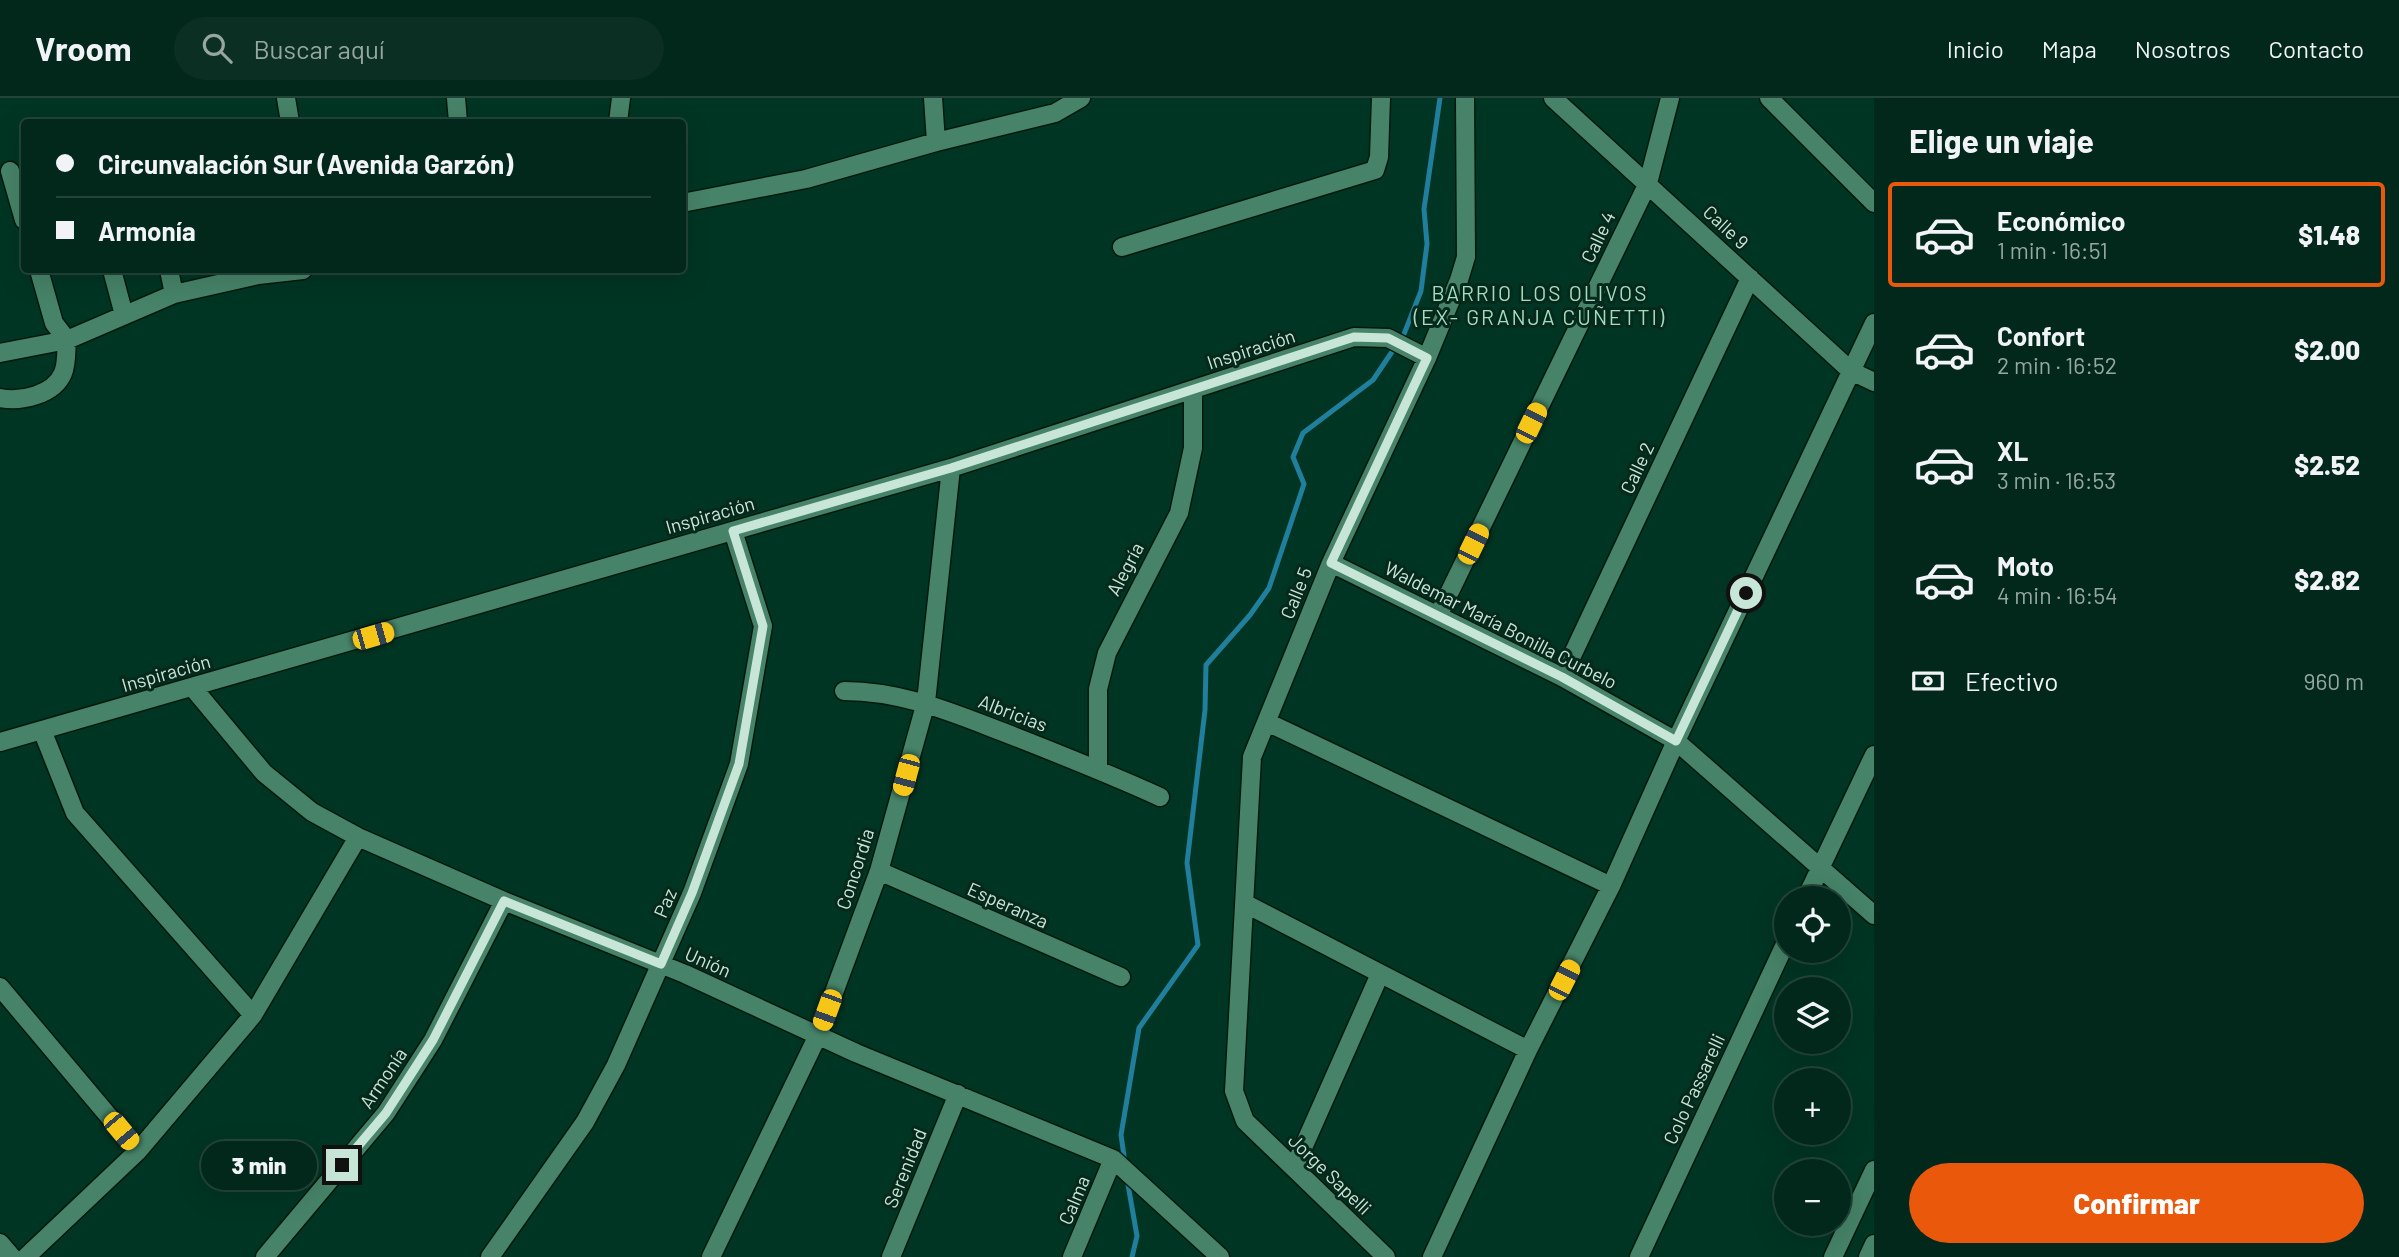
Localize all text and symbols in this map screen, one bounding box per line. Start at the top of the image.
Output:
search box [174,17,664,80]
text: Vroom [35,28,132,68]
icon: search [198,29,236,67]
text: Buscar aquí [254,33,384,64]
text: Inicio [1947,34,2004,63]
text: Mapa [2042,34,2097,63]
text: Nosotros [2135,34,2231,63]
text: Contacto [2269,34,2364,63]
text: Elige un viaje [1909,121,2094,159]
text: Circunvalación Sur (Avenida Garzón) [98,148,513,179]
street label: Calle 9 [1699,200,1754,253]
icon: car [1913,203,1976,266]
text: Económico [1997,205,2126,236]
street label: Calle 4 [1575,207,1620,266]
text: Armonía [98,215,196,246]
text: $1.48 [2298,219,2360,250]
text: 1 min · 16:51 [1997,236,2108,264]
district label: BARRIO LOS OLIVOS (EX- GRANJA CUÑETTI) [1413,280,1666,329]
icon: car [1913,318,1976,381]
text: Confort [1997,320,2085,351]
street label: Inspiración [1204,323,1298,374]
text: $2.00 [2294,334,2360,365]
text: 2 min · 16:52 [1997,351,2117,379]
car [1513,400,1550,446]
icon: car [1913,433,1976,496]
text: XL [1997,435,2028,466]
street label: Calle 2 [1615,438,1658,497]
text: $2.52 [2294,449,2360,480]
text: 3 min · 16:53 [1997,466,2116,494]
street label: Inspiración [663,491,757,538]
car [1455,521,1492,567]
street label: Alegría [1101,538,1148,599]
icon: car [1913,548,1976,611]
text: Moto [1997,550,2054,581]
street label: Waldemar María Bonilla Curbelo [1381,556,1621,693]
street label: Calle 5 [1275,564,1316,622]
text: $2.82 [2294,564,2360,595]
route start [1730,577,1762,609]
text: 4 min · 16:54 [1997,581,2118,609]
car [350,620,397,652]
street label: Inspiración [119,649,213,696]
icon: cash [1909,662,1947,700]
text: Efectivo [1965,665,2058,696]
text: 960 m [2304,667,2364,695]
street label: Albricias [976,689,1051,736]
car [891,752,922,798]
street label: Concordia [831,825,878,912]
street label: Esperanza [964,877,1052,933]
street label: Paz [648,885,681,921]
map controls [1774,886,1851,1236]
button: locate [1774,886,1851,963]
street label: Unión [682,941,735,982]
car [1546,957,1583,1003]
button: layers [1774,977,1851,1054]
car [810,987,845,1033]
street label: Colo Passarelli [1658,1030,1729,1148]
street label: Armonía [354,1043,411,1112]
button: + [1774,1068,1851,1145]
car [100,1108,143,1154]
street label: Serenidad [878,1125,931,1211]
street label: Jorge Sapelli [1284,1128,1377,1219]
callout: 3 min [202,1140,318,1190]
route end [326,1149,358,1181]
text: 3 min [231,1151,287,1179]
button: − [1774,1159,1851,1236]
button: Confirmar [1909,1163,2364,1243]
street label: Calma [1053,1172,1094,1228]

